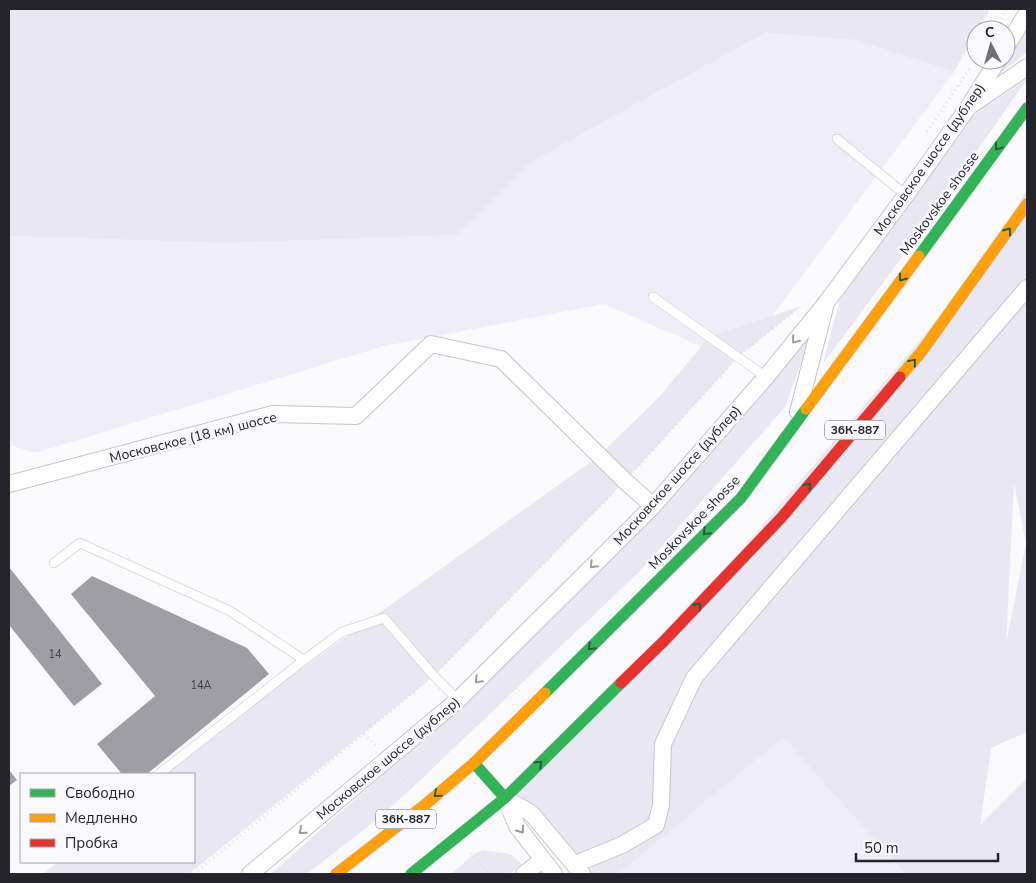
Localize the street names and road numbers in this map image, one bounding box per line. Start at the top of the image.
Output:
street label: Московское шоссе (дублер) [869,79,989,239]
street label: Moskovskoe shosse [895,148,983,259]
street label: Московское шоссе (дублер) [609,401,745,549]
street label: Московское (18 км) шоссе [107,407,279,468]
road number: 36К-887 [825,420,885,440]
street label: Moskovskoe shosse [645,471,744,573]
street label: Московское шоссе (дублер) [312,693,464,824]
road number: 36К-887 [376,810,436,829]

